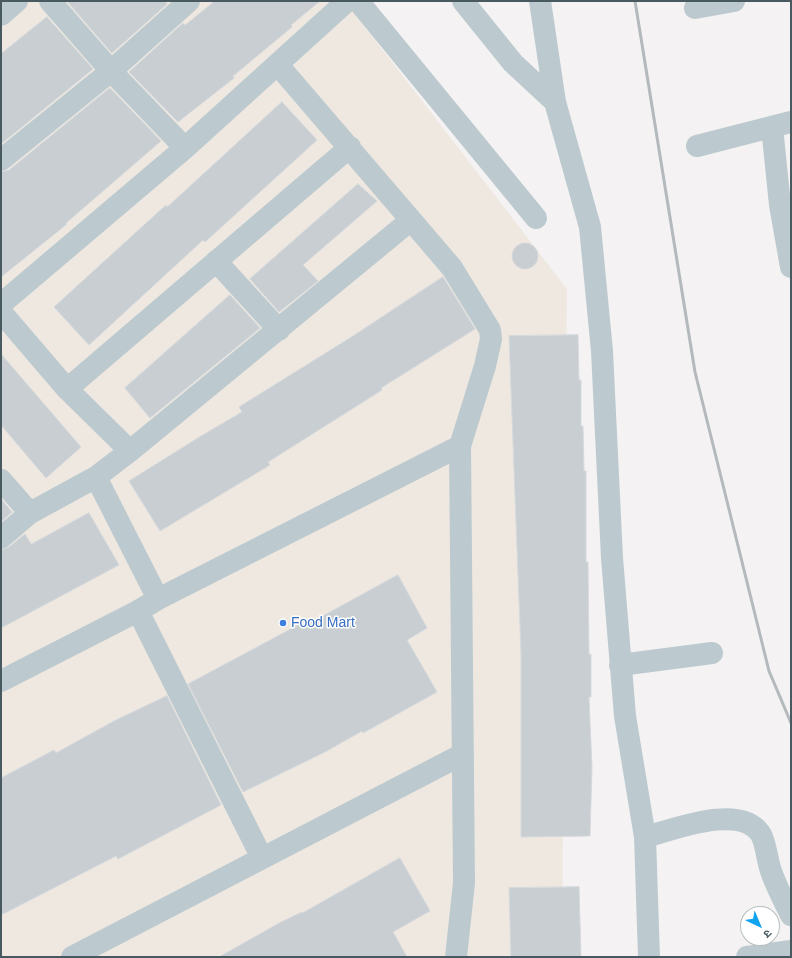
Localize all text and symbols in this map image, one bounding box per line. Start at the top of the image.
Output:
place label: Food Mart [291,615,355,631]
marker: Food Mart [278,618,288,628]
north arrow [740,906,780,946]
text: उ [761,927,774,940]

